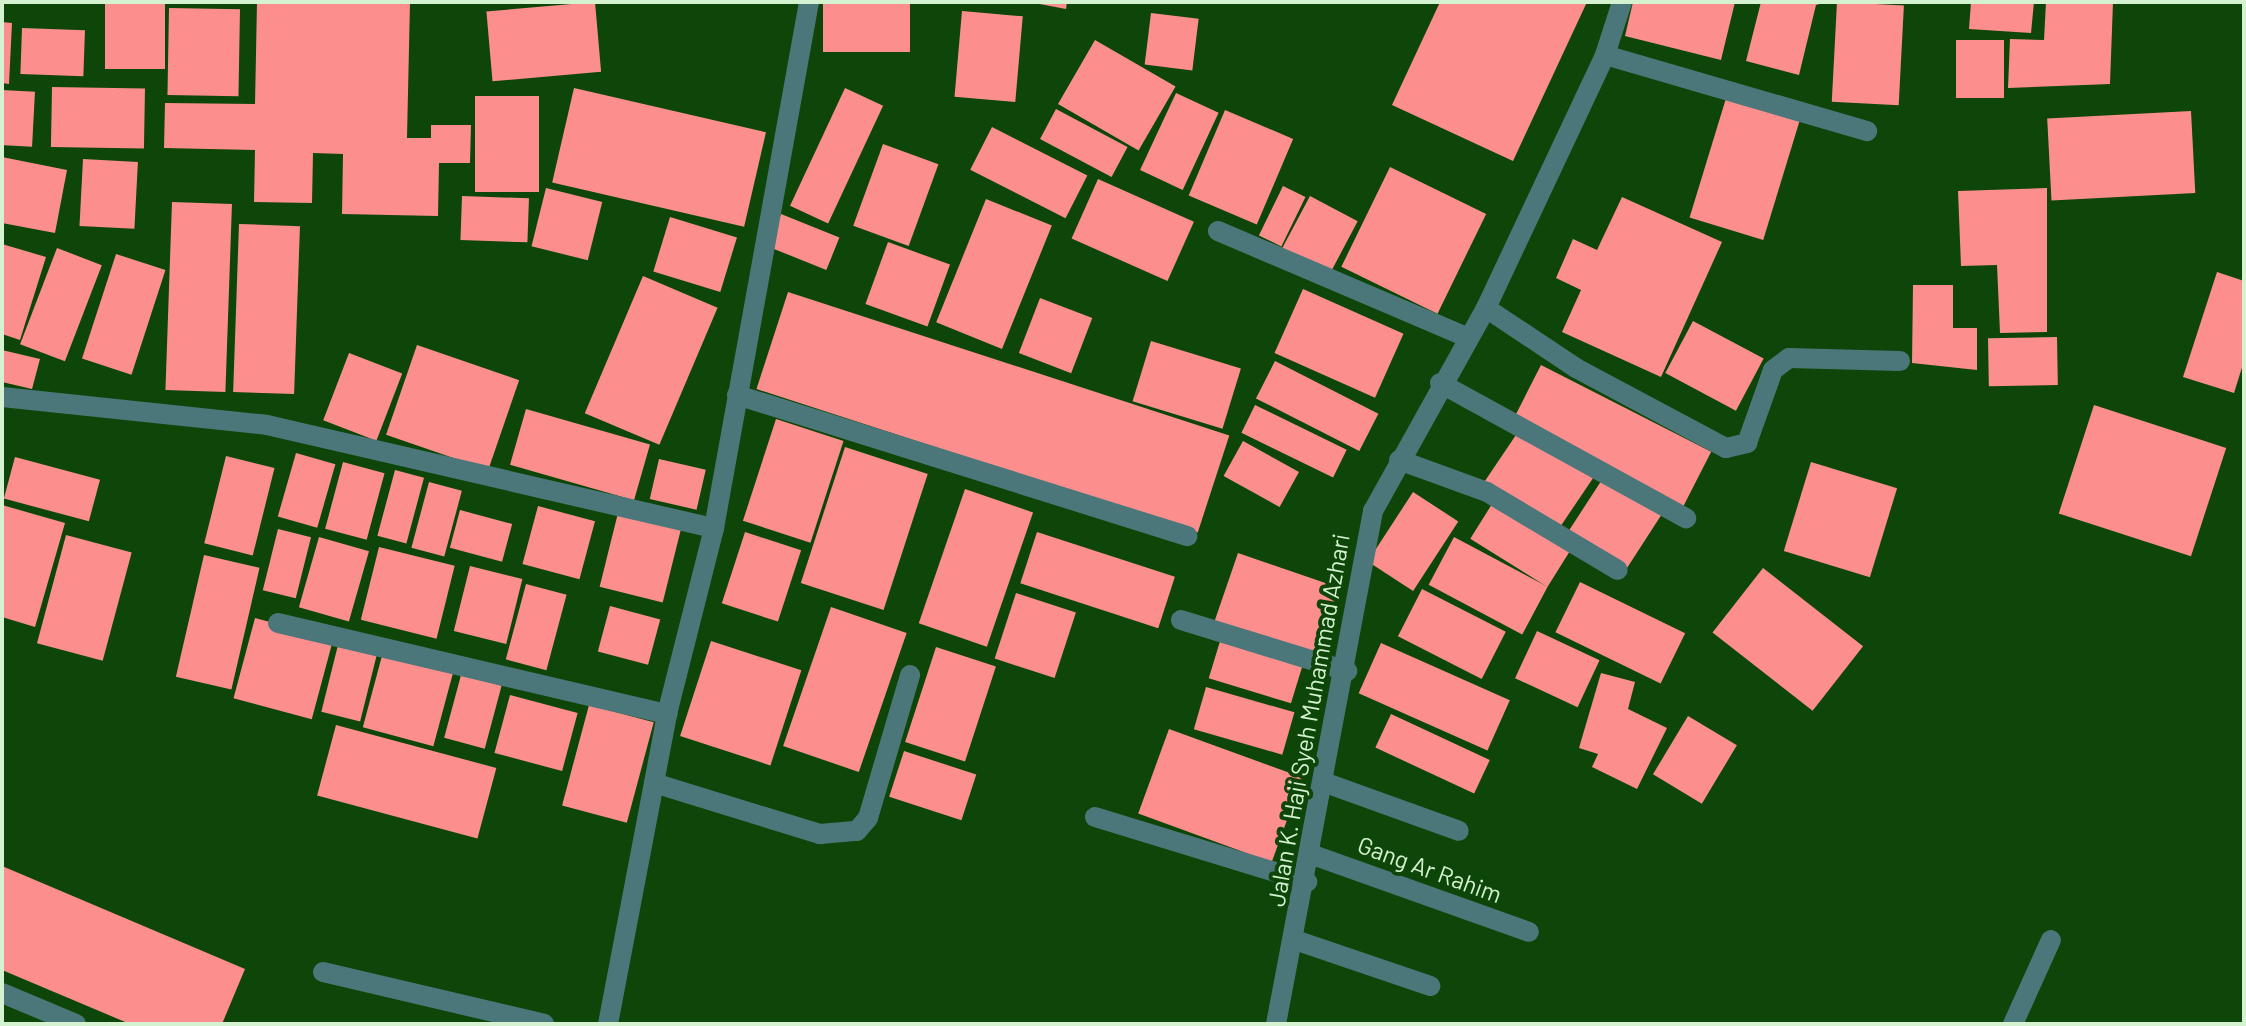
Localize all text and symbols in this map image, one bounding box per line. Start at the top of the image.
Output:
street label: Jalan K. Haji Syeh Muhammad Azhari [1261,531,1355,909]
street label: Gang Ar Rahim [1354,830,1506,908]

